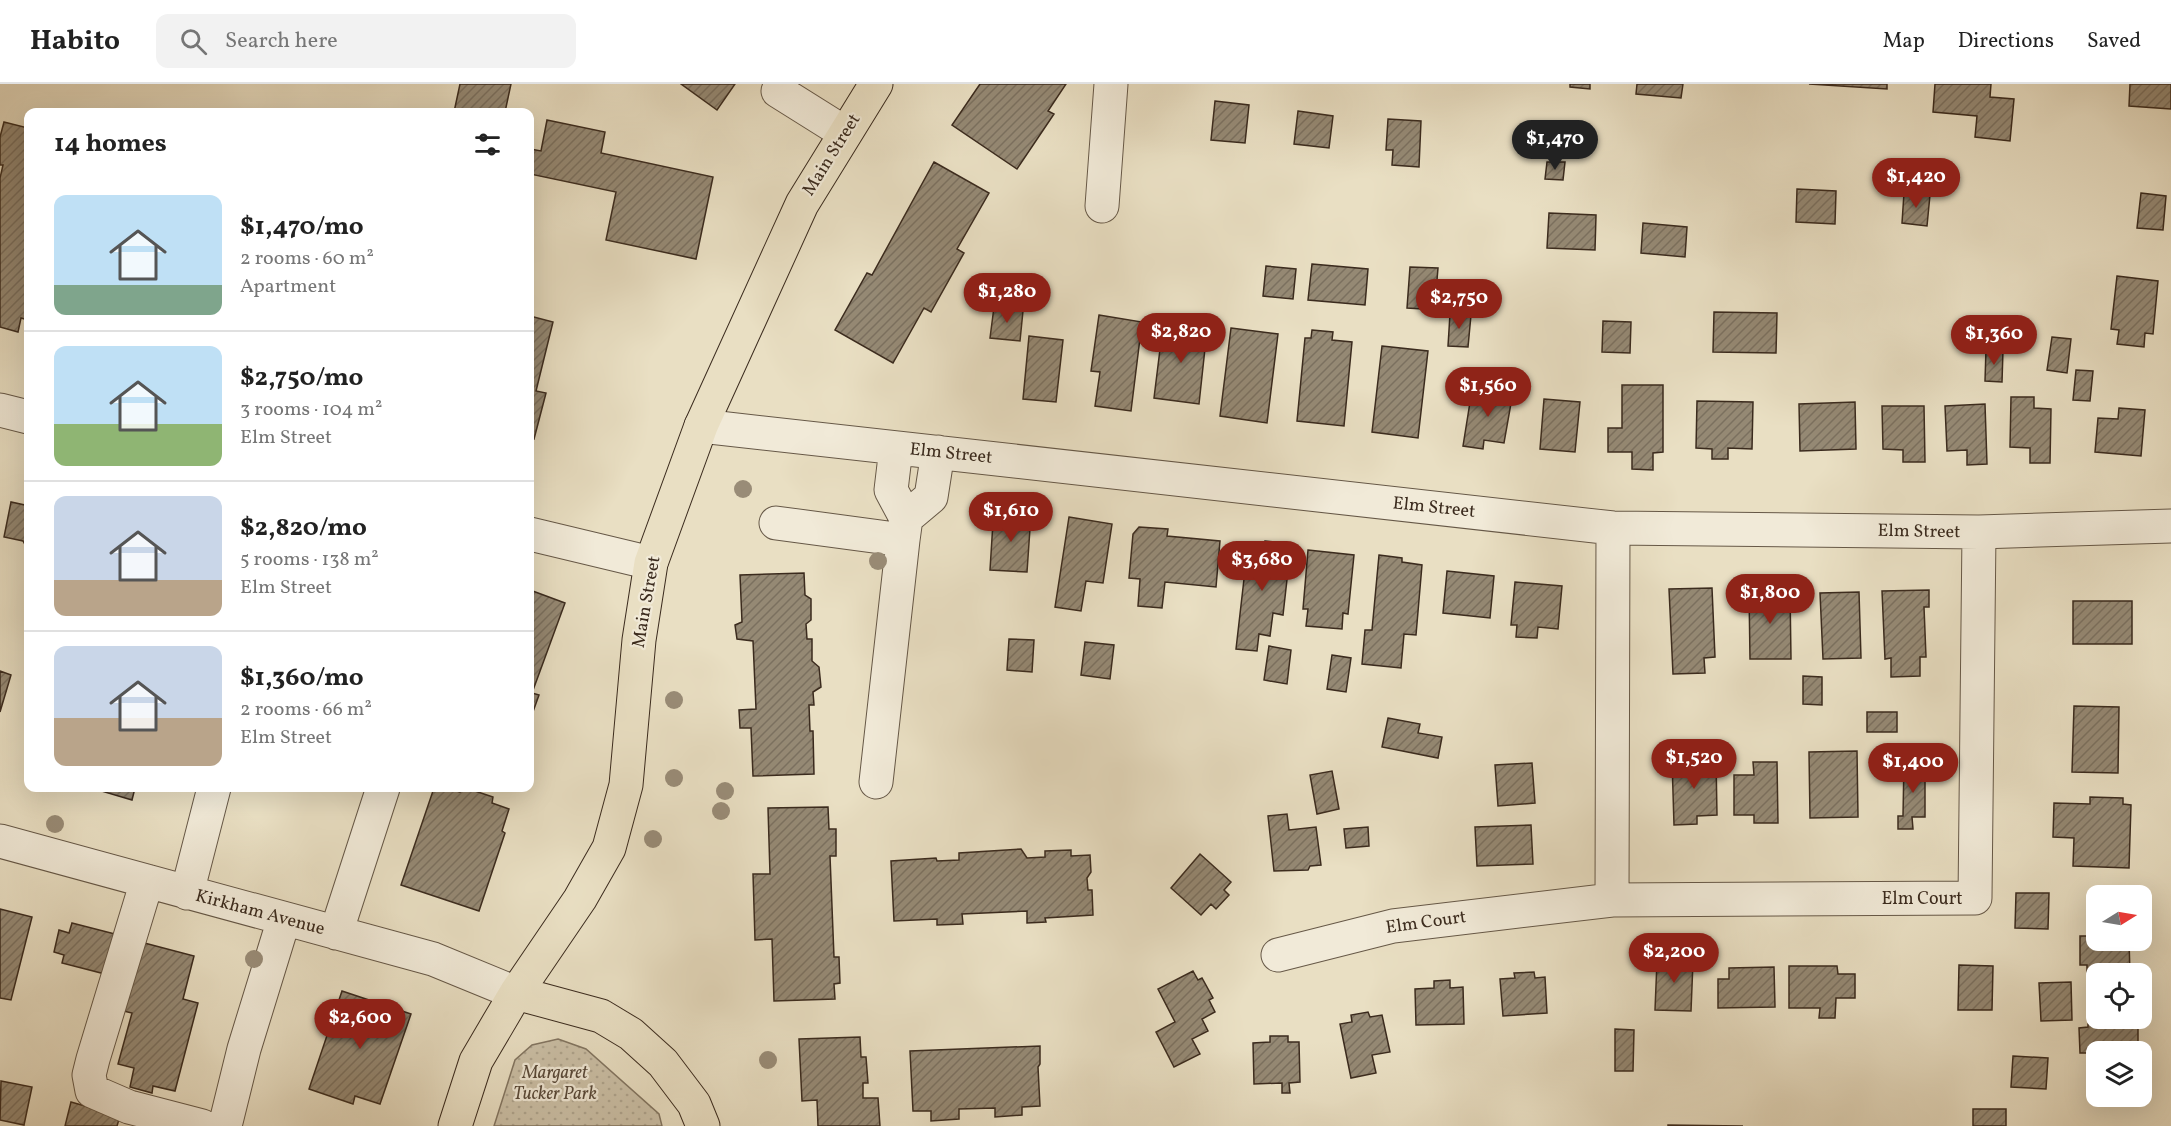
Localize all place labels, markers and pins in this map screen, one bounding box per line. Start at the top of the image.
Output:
pin: $1,470 [1506,120,1604,171]
pin: $1,420 [1867,158,1965,209]
pin: $1,280 [958,273,1056,324]
pin: $2,750 [1410,279,1508,330]
pin: $2,820 [1132,313,1230,364]
pin: $1,360 [1945,315,2043,366]
pin: $1,560 [1439,367,1537,418]
pin: $1,610 [962,492,1060,543]
pin: $3,680 [1213,541,1311,592]
pin: $1,800 [1721,574,1819,625]
pin: $1,520 [1645,739,1743,790]
pin: $1,400 [1864,743,1962,794]
pin: $2,200 [1625,933,1723,984]
pin: $2,600 [311,999,409,1050]

